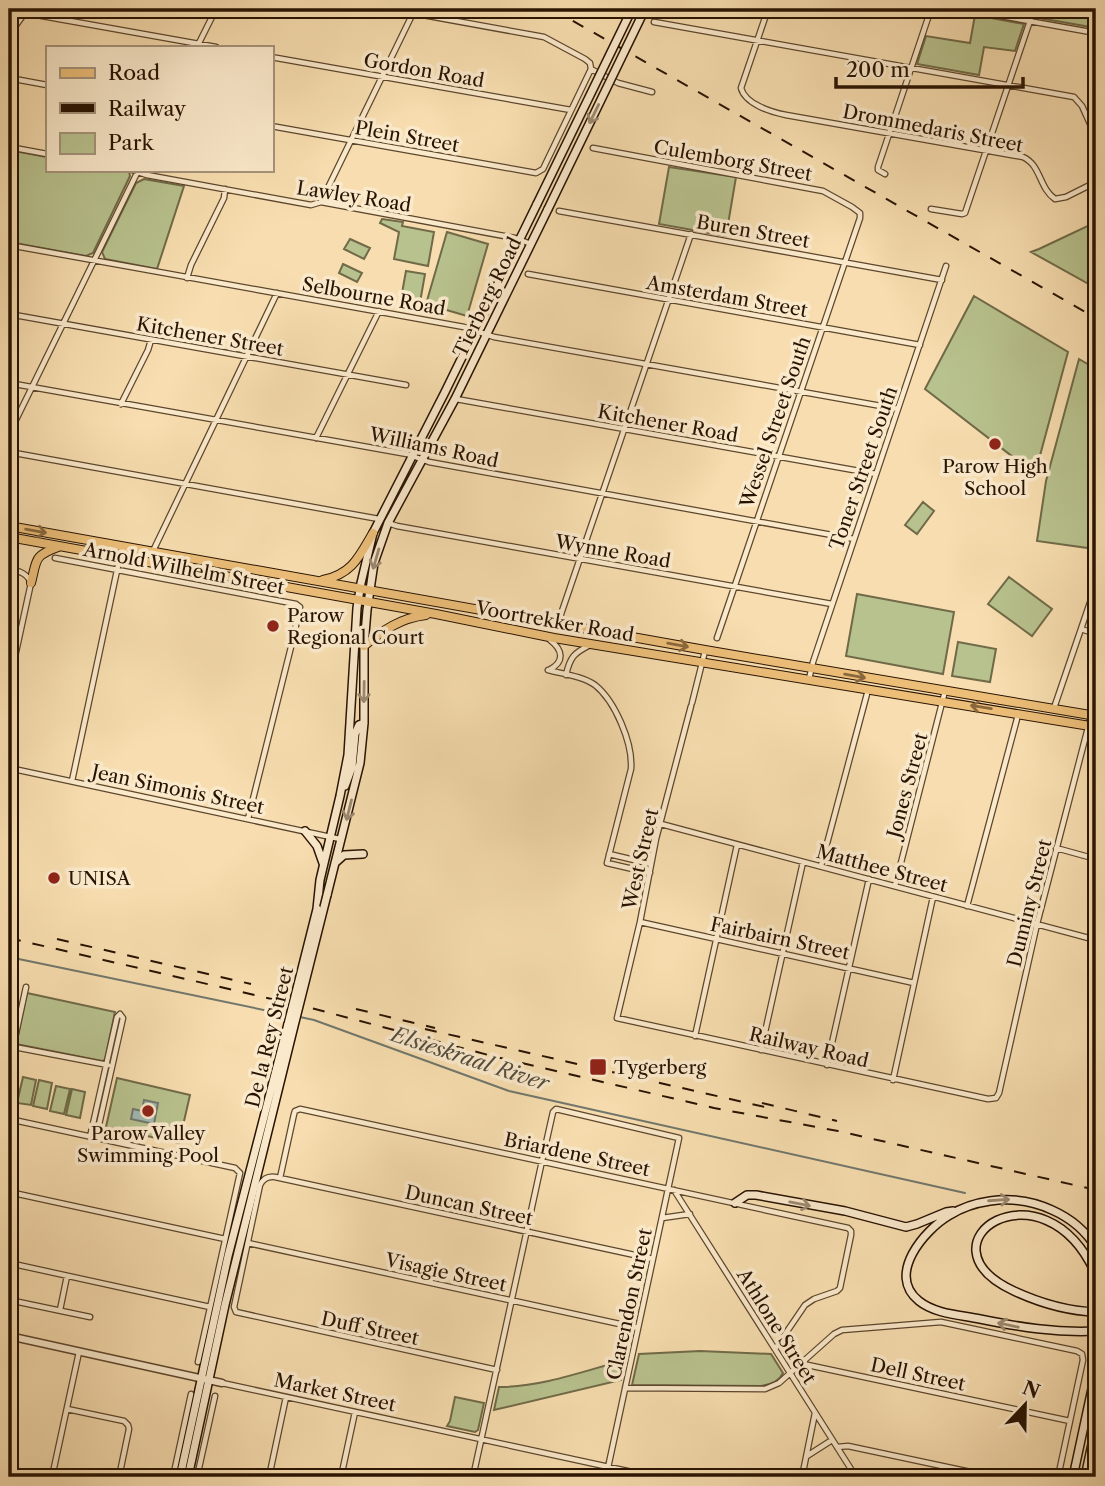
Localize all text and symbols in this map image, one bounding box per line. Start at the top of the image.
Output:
legend [46,46,273,172]
scale bar [836,46,1023,90]
street label: Gordon Road [362,49,486,92]
text: 200 m [846,57,910,82]
text: Road [108,60,160,85]
text: Railway [108,96,186,121]
street label: Drommedaris Street [841,100,1025,157]
one-way arrow [586,103,600,124]
street label: Plein Street [353,116,461,157]
text: Park [108,130,154,155]
street label: Culemborg Street [652,135,814,186]
street label: Lawley Road [295,176,413,217]
street label: Buren Street [695,210,811,253]
street label: Tierberg Road [449,233,527,361]
street label: Amsterdam Street [644,271,810,322]
street label: Selbourne Road [300,273,448,320]
street label: Kitchener Street [135,312,285,361]
street label: Wessel Street South [735,333,816,512]
street label: Toner Street South [825,383,902,553]
street label: Kitchener Road [596,400,740,447]
street label: Williams Road [366,422,501,473]
marker: Parow High School [987,436,1003,452]
place label: Parow High School [942,455,1048,500]
one-way arrow [24,525,47,538]
street label: Wynne Road [552,530,673,573]
street label: Arnold Wilhelm Street [81,538,287,599]
one-way arrow [368,548,381,570]
street label: Voortrekker Road [473,596,636,647]
place label: Parow Regional Court [287,604,425,649]
marker: Parow Regional Court [265,618,281,634]
one-way arrow [666,639,689,652]
one-way arrow [843,669,866,683]
one-way arrow [357,680,371,703]
one-way arrow [970,700,993,713]
street label: Jones Street [882,730,933,843]
street label: Jean Simonis Street [87,759,266,819]
one-way arrow [342,798,355,821]
street label: West Street [617,806,663,913]
street label: Duminy Street [1002,837,1057,969]
street label: Matthee Street [814,840,950,897]
place label: UNISA [68,867,132,890]
marker: UNISA [46,870,62,886]
street label: Fairbairn Street [708,913,852,965]
street label: De la Rey Street [241,964,298,1110]
water label: Elsieskraal River [386,1021,553,1096]
street label: Railway Road [747,1023,871,1072]
place label: Tygerberg [614,1056,707,1079]
marker: Tygerberg [588,1057,608,1077]
marker: Parow Valley Swimming Pool [140,1103,156,1119]
place label: Parow Valley Swimming Pool [77,1122,219,1167]
street label: Briardene Street [502,1128,652,1181]
street label: Duncan Street [403,1181,535,1230]
one-way arrow [987,1194,1010,1207]
one-way arrow [788,1197,811,1211]
street label: Clarendon Street [602,1226,657,1382]
street label: Visagie Street [382,1248,509,1297]
street label: Athlone Street [732,1264,821,1388]
street label: Duff Street [319,1307,421,1350]
one-way arrow [997,1317,1020,1331]
street label: Dell Street [868,1353,968,1396]
street label: Market Street [272,1368,398,1417]
north arrow [990,1370,1060,1440]
text: N [1019,1376,1043,1403]

